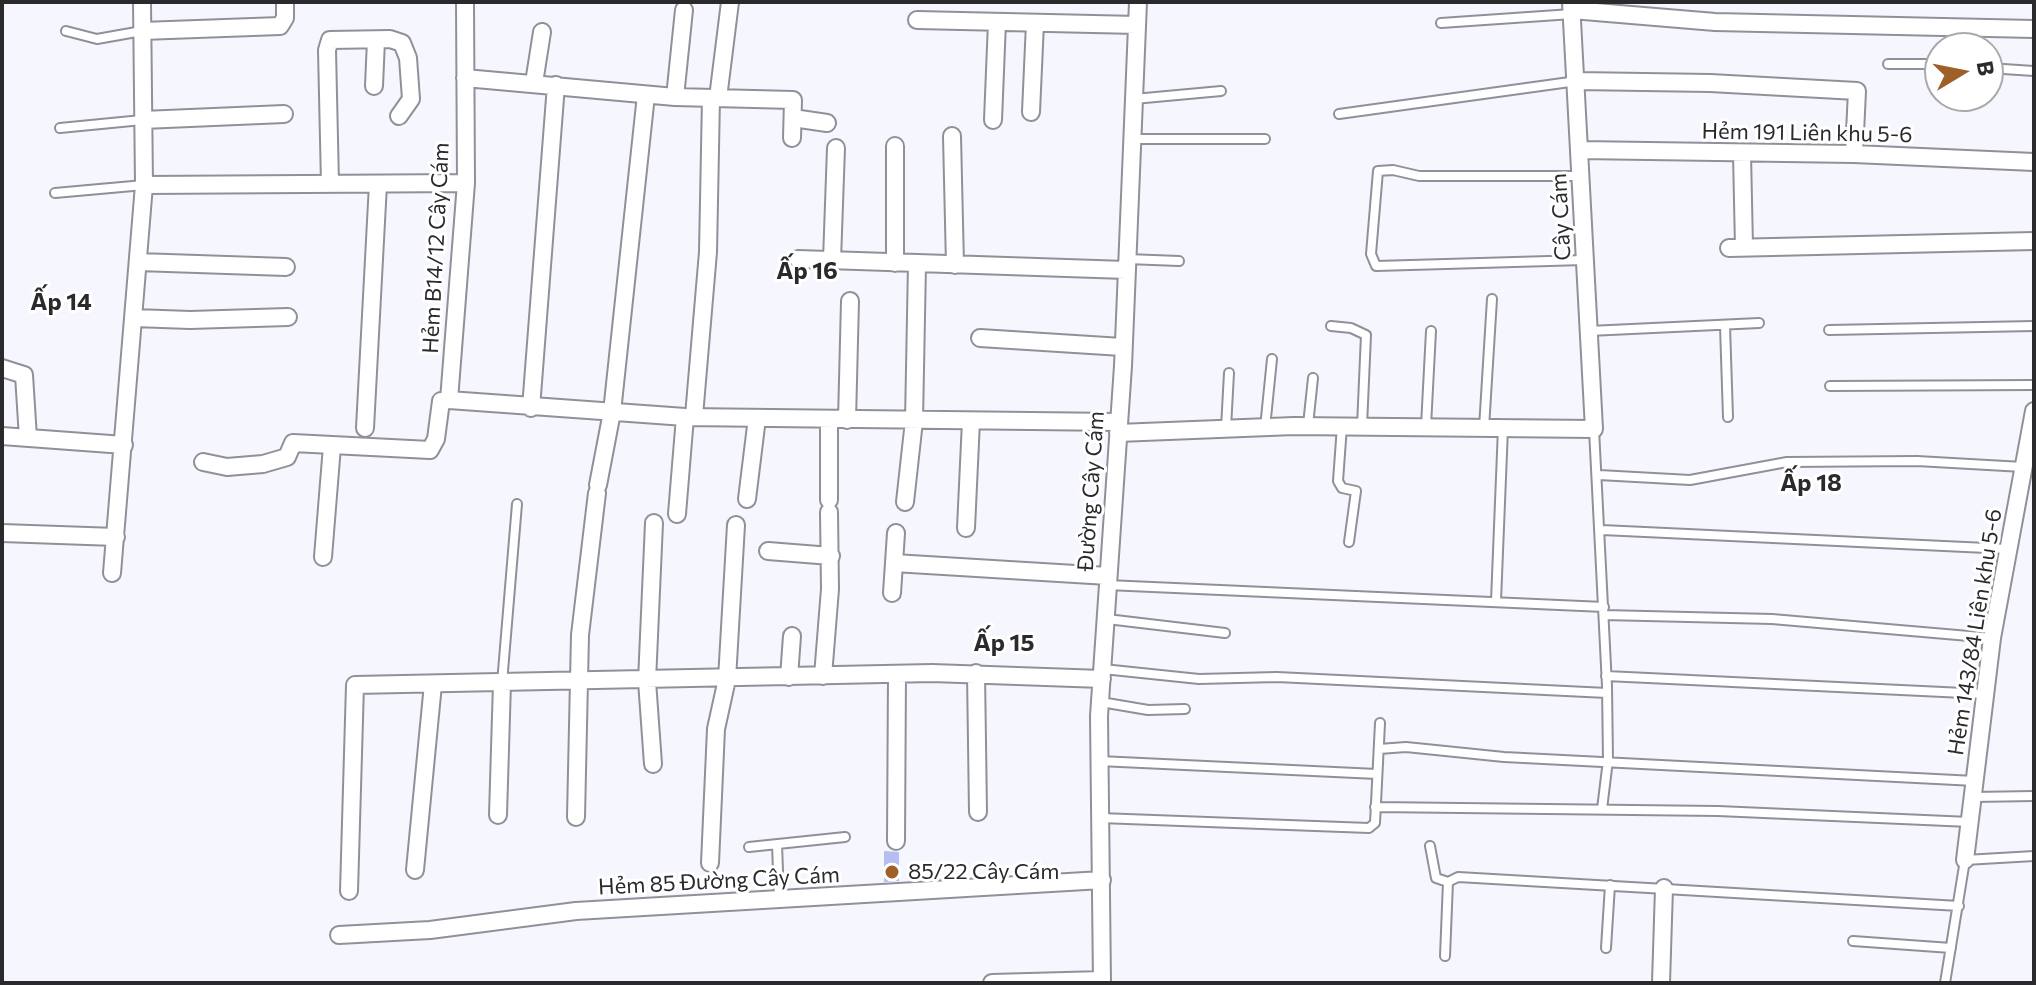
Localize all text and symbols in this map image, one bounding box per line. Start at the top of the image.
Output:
north arrow [1924,32,2004,112]
text: B [1972,59,2001,78]
street label: Hẻm 191 Liên khu 5-6 [1701,118,1913,148]
street label: Hẻm B14/12 Cây Cám [417,142,455,354]
street label: Cây Cám [1546,173,1576,261]
district label: Ấp 16 [776,257,838,285]
district label: Ấp 14 [30,288,92,316]
street label: Đường Cây Cám [1072,410,1110,572]
district label: Ấp 18 [1780,469,1842,497]
street label: Hẻm 143/84 Liên khu 5-6 [1942,507,2008,757]
district label: Ấp 15 [974,629,1034,657]
place label: 85/22 Cây Cám [908,859,1059,885]
street label: Hẻm 85 Đường Cây Cám [597,861,841,901]
marker: 85/22 Cây Cám [883,863,901,881]

